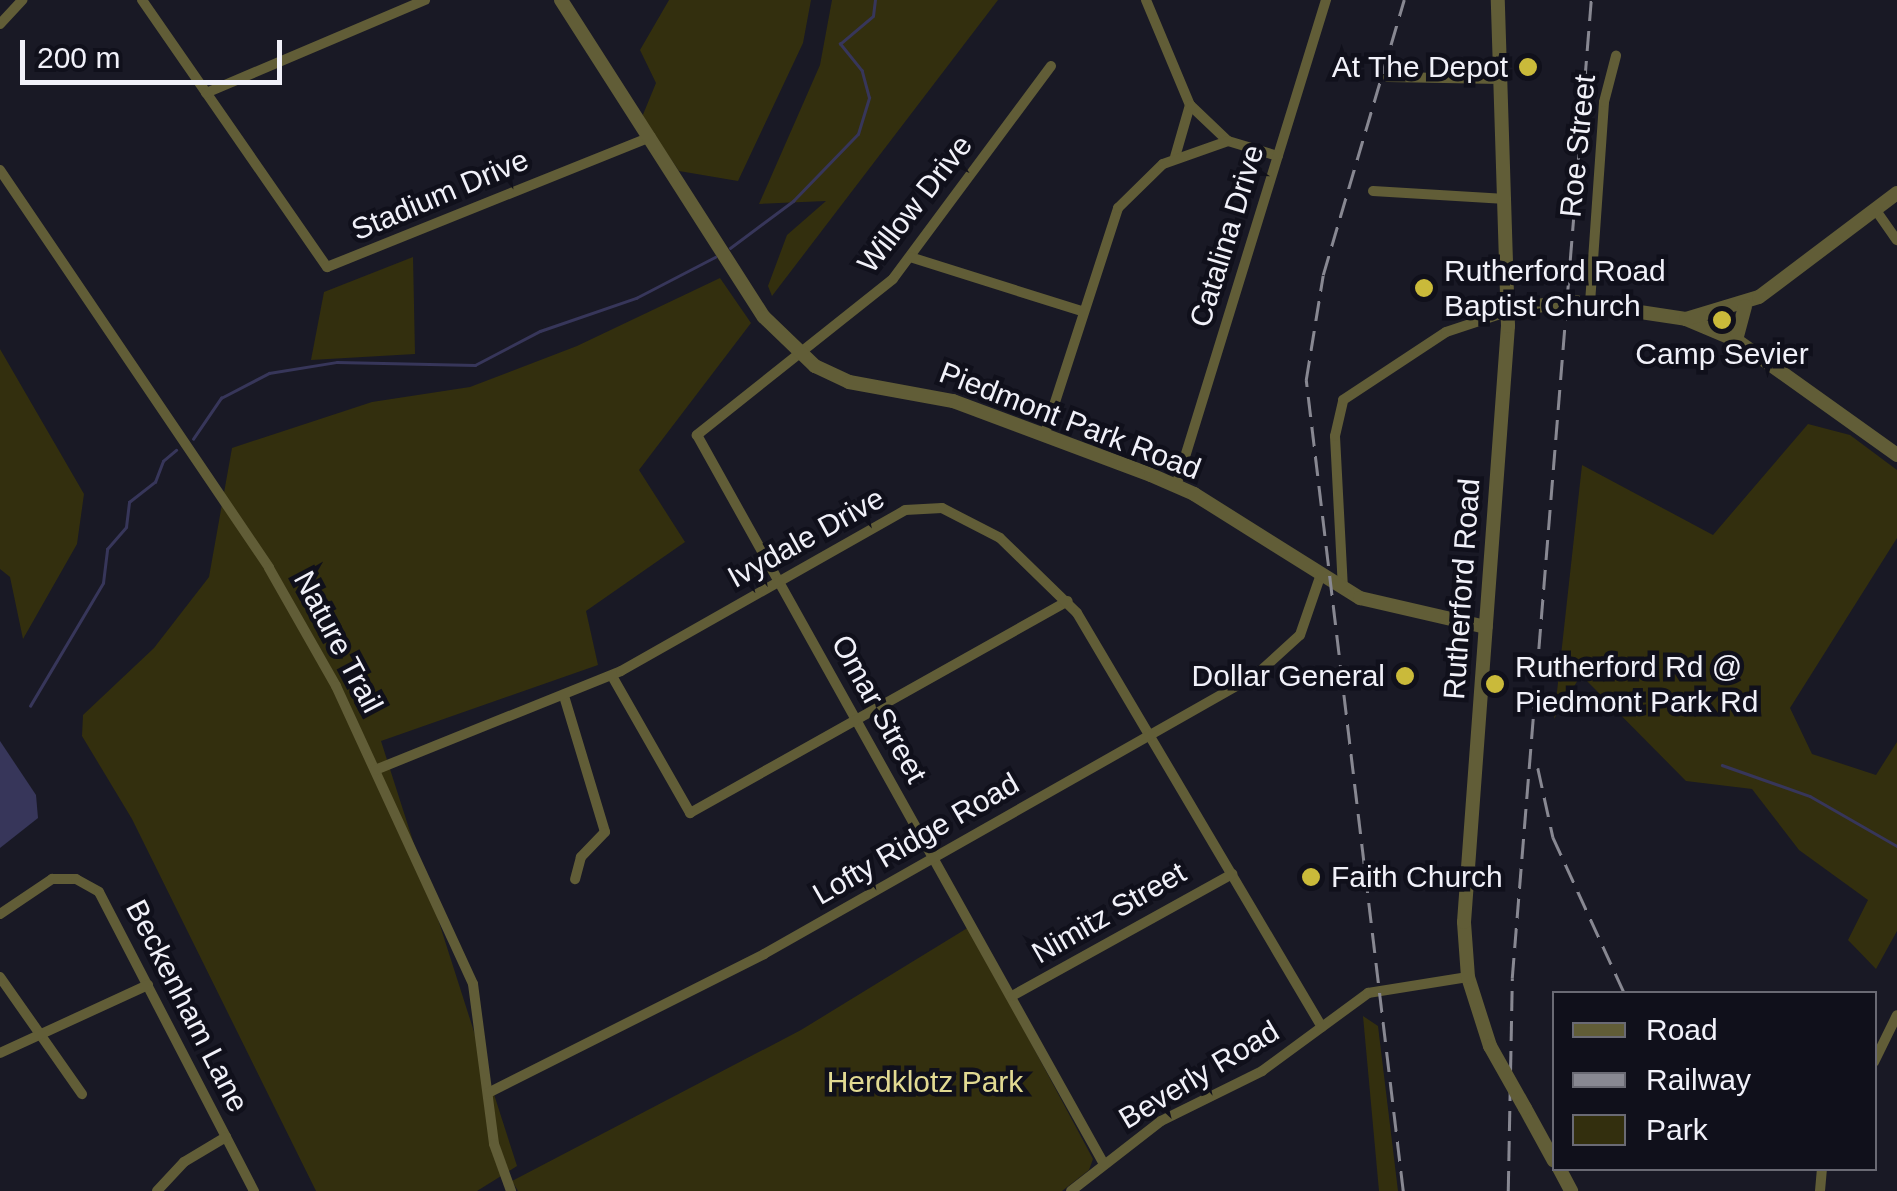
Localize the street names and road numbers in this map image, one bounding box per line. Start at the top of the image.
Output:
street label: Roe Street [1553,73,1603,219]
street label: Willow Drive [850,128,980,280]
street label: Catalina Drive [1182,141,1272,331]
street label: Stadium Drive [346,142,534,248]
street label: Piedmont Park Road [934,355,1206,487]
street label: Rutherford Road [1436,477,1488,701]
street label: Ivydale Drive [721,480,891,596]
street label: Nature Trail [286,565,390,719]
street label: Omar Street [824,629,934,789]
street label: Lofty Ridge Road [807,765,1025,913]
street label: Nimitz Street [1026,854,1192,972]
street label: Beckenham Lane [118,894,256,1118]
street label: Beverly Road [1113,1013,1285,1137]

